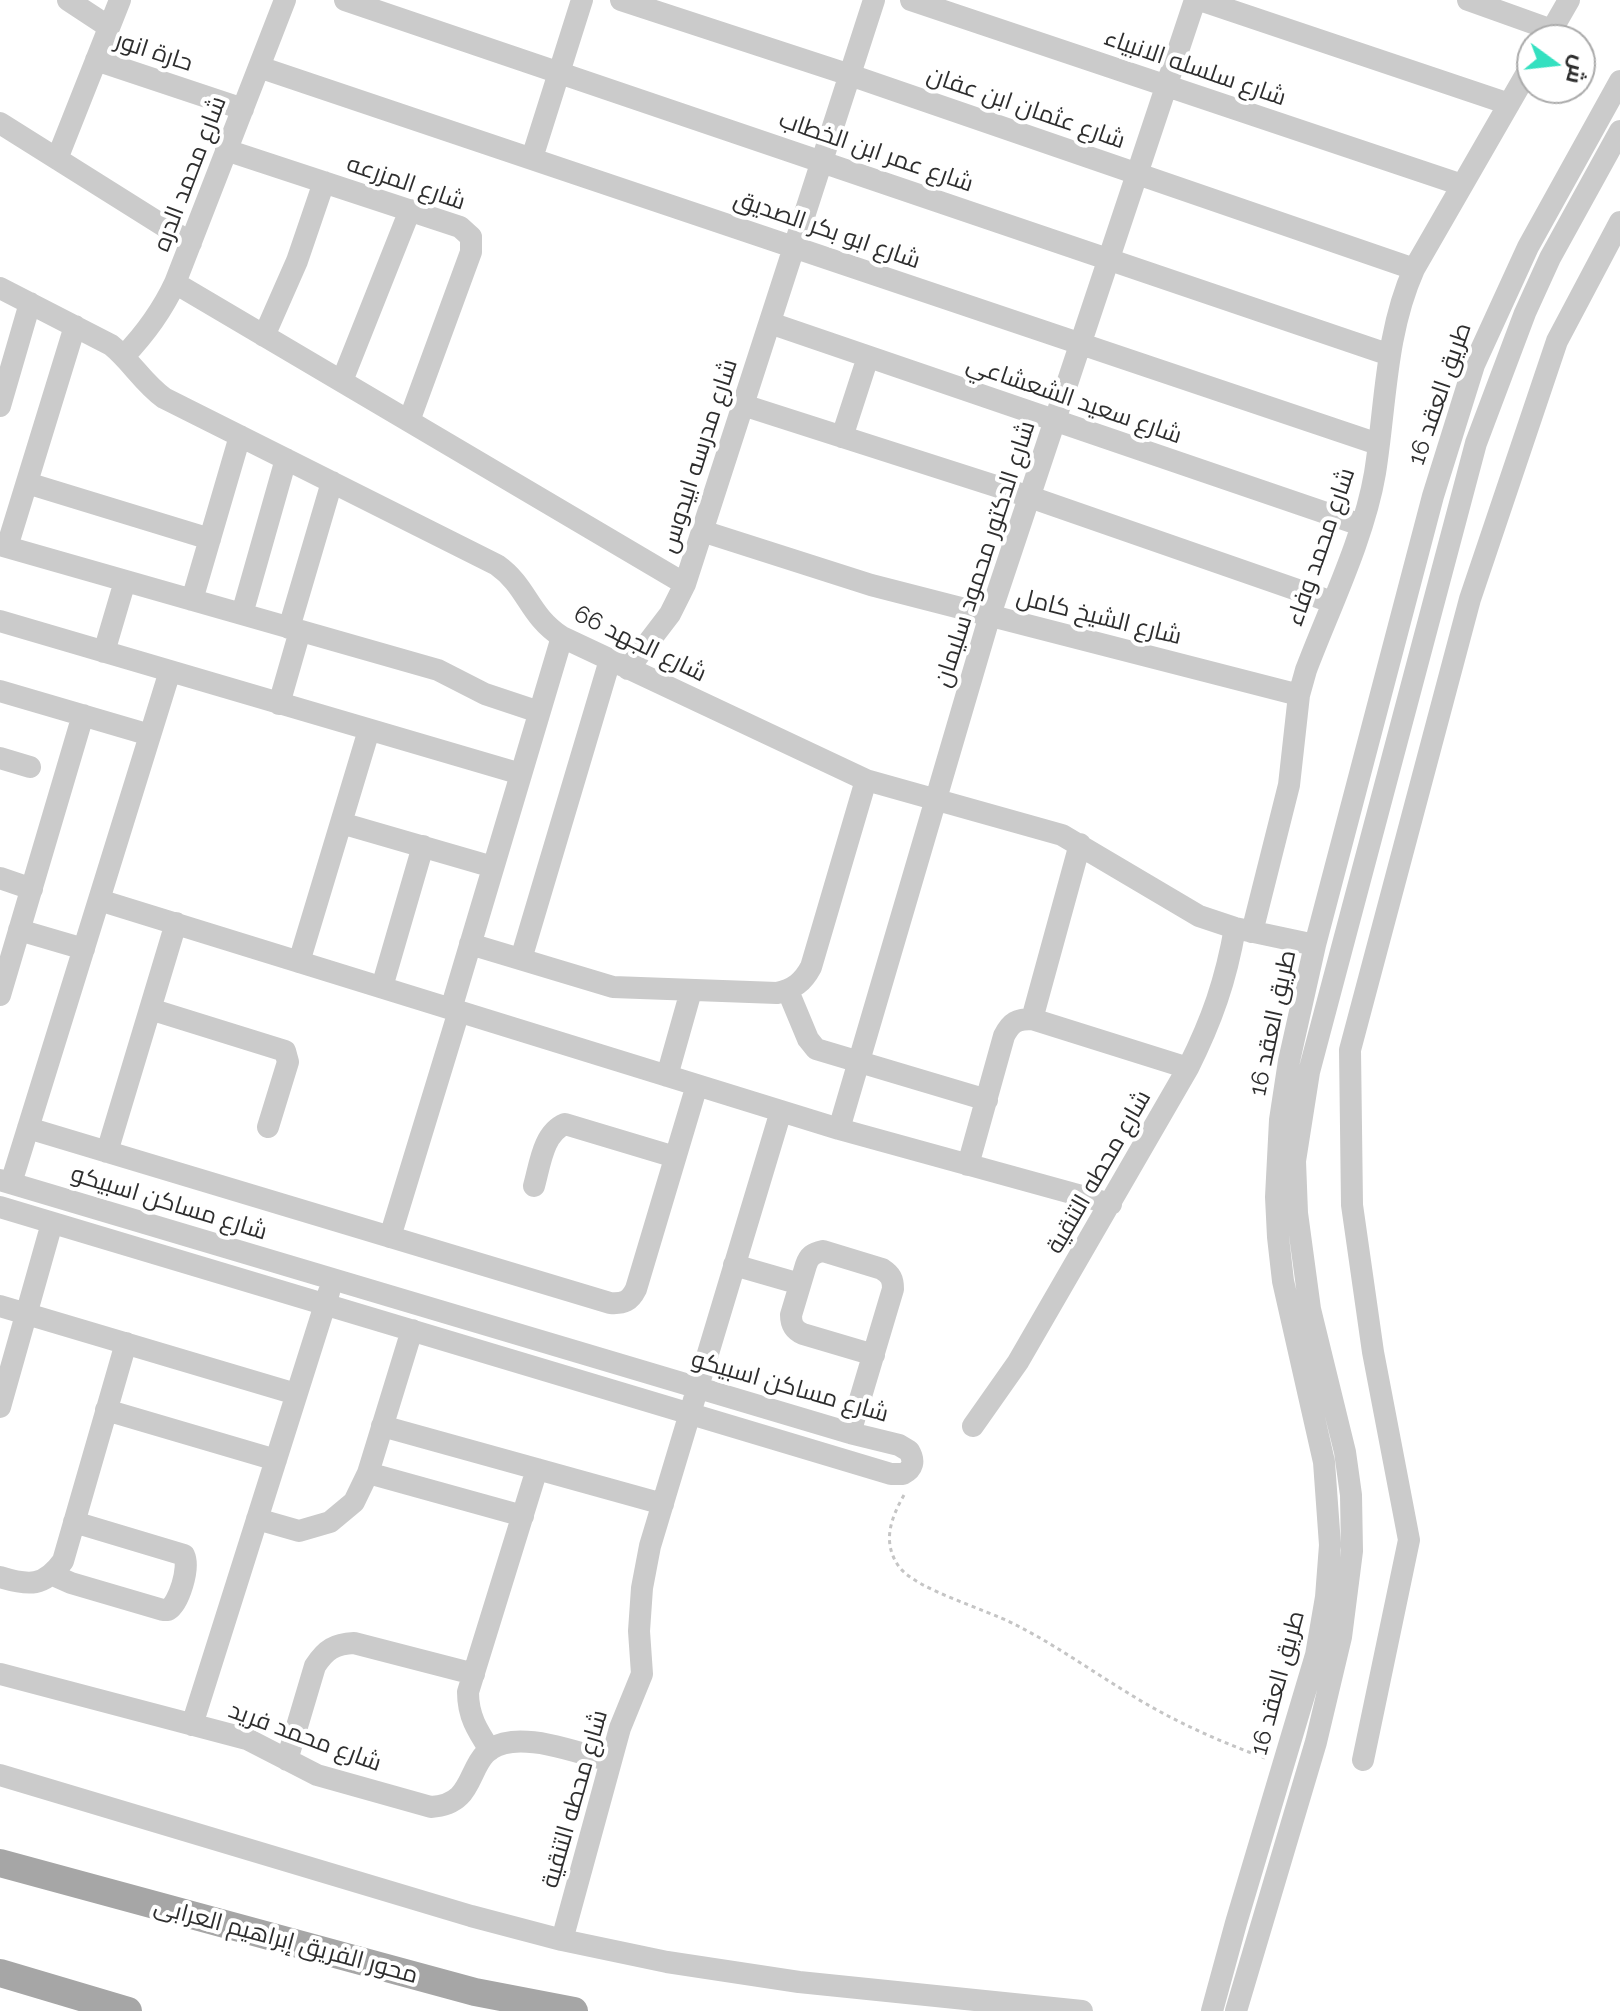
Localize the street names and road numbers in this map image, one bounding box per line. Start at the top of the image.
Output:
street label: شارع سلسله الانبياء [1100,23,1290,113]
street label: حارة انور [112,26,196,78]
street label: شارع عثمان ابن عفان [923,61,1129,155]
street label: شارع محمد الدره [147,92,233,256]
street label: شارع عمر ابن الخطاب [775,105,977,199]
street label: شارع المزرعه [343,149,469,217]
street label: شارع ابو بكر الصديق [730,185,924,275]
street label: طريق العقد 16 [1402,319,1478,469]
street label: شارع سعيد الشعشاعي [963,350,1185,450]
street label: شارع مدرسه ابيدوس [654,356,744,556]
street label: شارع الدكتور محمود سليمان [928,417,1042,691]
street label: شارع محمد وفاء [1280,464,1362,630]
street label: شارع الشيخ كامل [1014,583,1184,651]
street label: شارع الجهد 66 [569,600,711,688]
street label: طريق العقد 16 [1243,947,1303,1099]
street label: شارع محطه التنقية [1041,1085,1157,1259]
street label: شارع مساكن اسبيكو [67,1159,271,1247]
street label: شارع مساكن اسبيكو [688,1345,892,1429]
street label: طريق العقد 16 [1245,1608,1311,1758]
street label: شارع محمد فريد [225,1696,385,1778]
street label: شارع محطه التنقية [536,1707,614,1891]
street label: محور الفريق إبراهيم العرابى [151,1892,421,1990]

